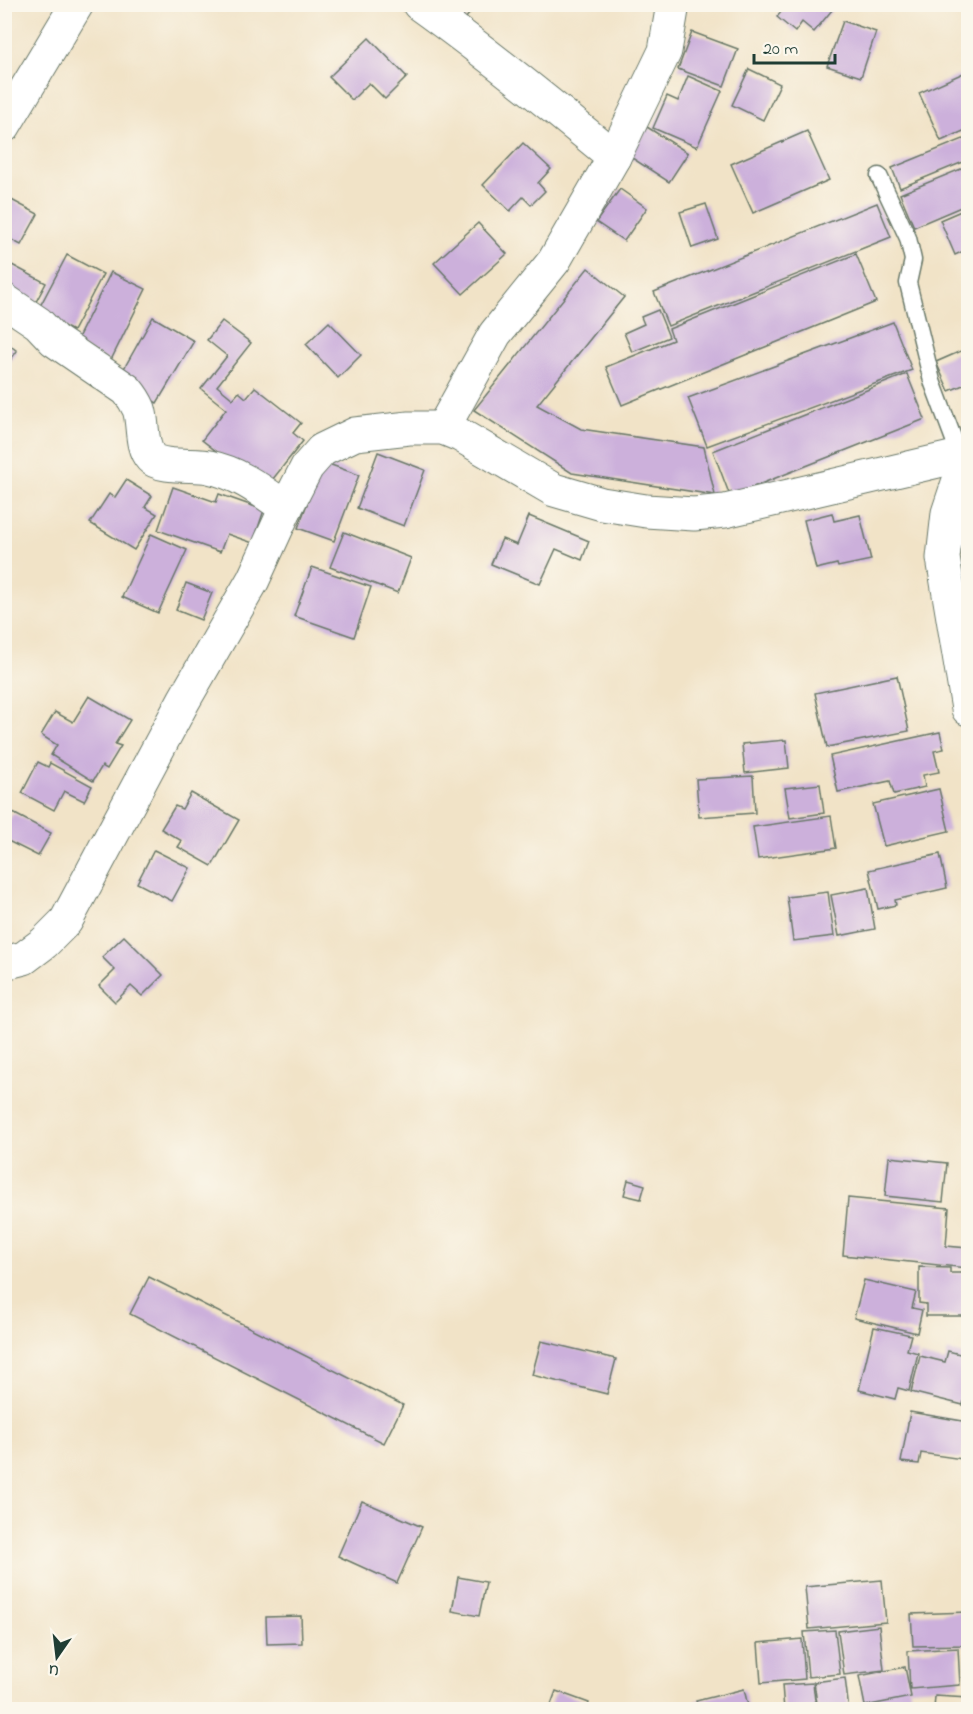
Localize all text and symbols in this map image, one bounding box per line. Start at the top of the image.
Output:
scale bar [754,27,835,65]
text: 20 m [763,37,798,63]
north arrow [27,1627,87,1687]
text: U [46,1657,62,1682]

